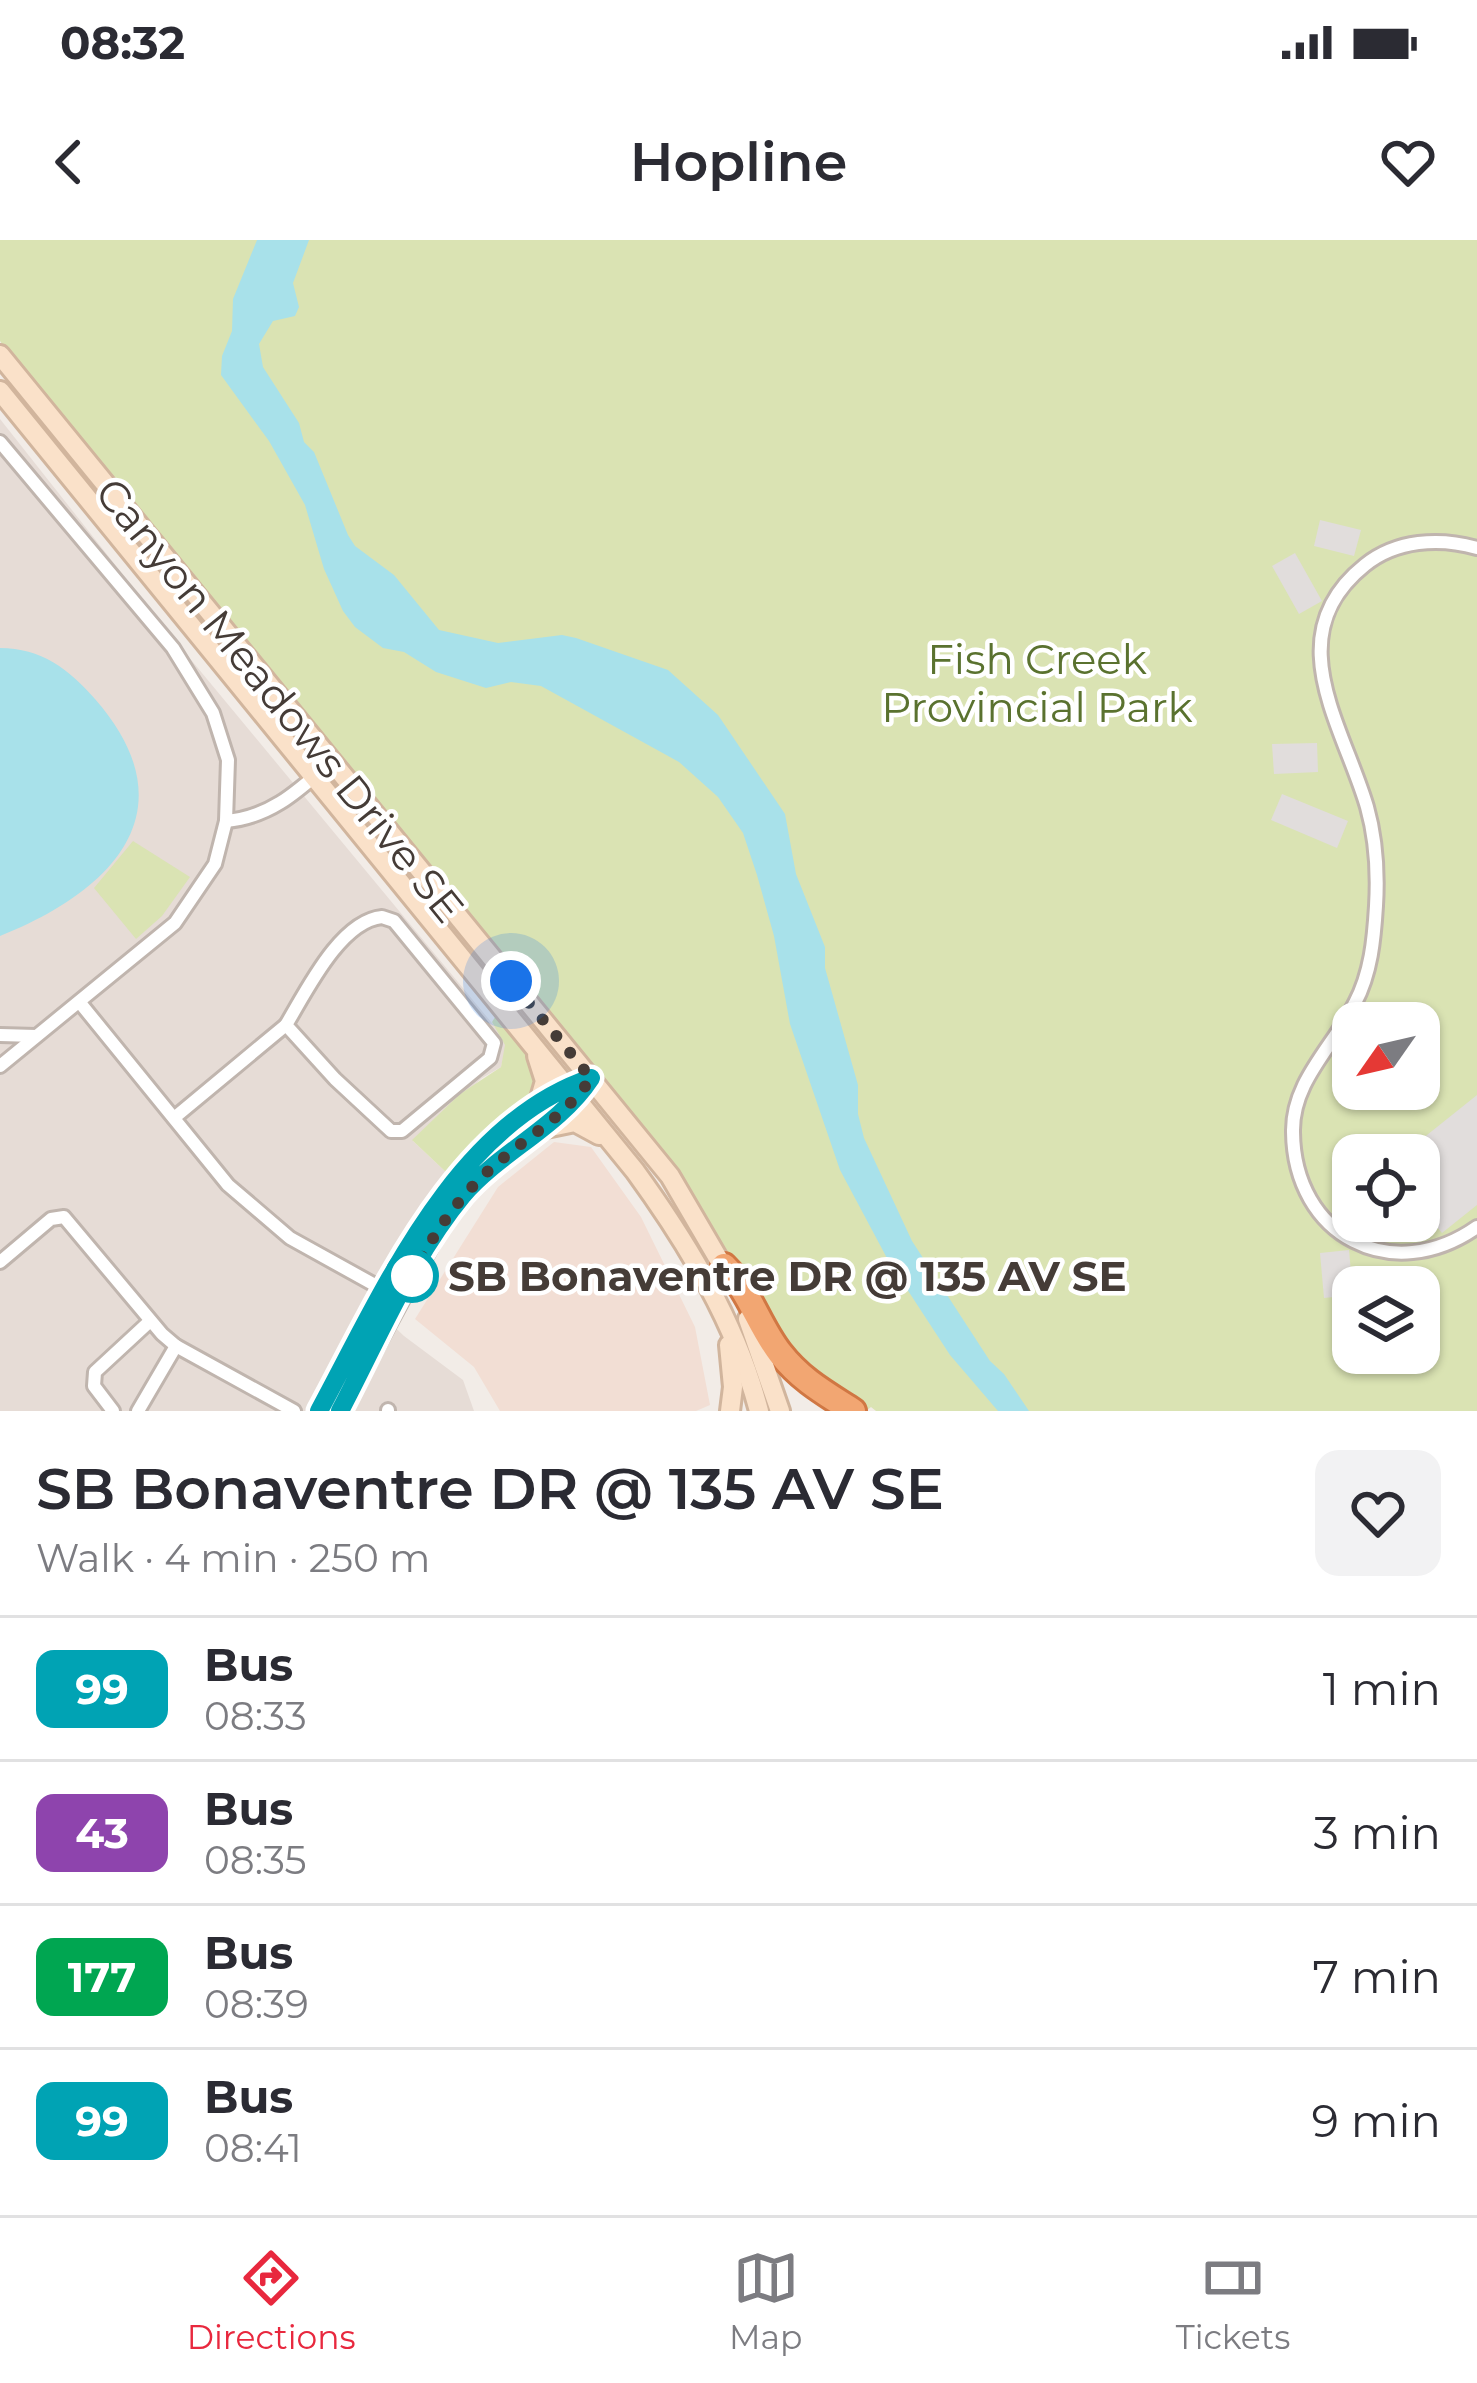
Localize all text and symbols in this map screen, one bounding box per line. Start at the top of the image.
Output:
text: 08:32 [60,15,185,70]
icon: back [36,129,102,195]
text: Hopline [630,129,847,195]
icon: heart [1375,129,1441,195]
street label: Canyon Meadows Drive SE [85,467,475,933]
park label: Fish Creek Provincial Park [881,633,1193,733]
your location [481,951,541,1011]
north arrow [1332,1002,1440,1110]
map controls [1332,1002,1440,1374]
button: locate [1332,1134,1440,1242]
place label: SB Bonaventre DR @ 135 AV SE [448,1250,1127,1302]
marker: SB Bonaventre DR @ 135 AV SE [387,1251,437,1301]
button: layers [1332,1266,1440,1374]
button: heart [1315,1450,1441,1576]
text: SB Bonaventre DR @ 135 AV SE [36,1454,944,1523]
text: Walk · 4 min · 250 m [36,1534,430,1582]
text: Bus [204,1637,293,1692]
text: 1 min [1323,1661,1441,1716]
text: 99 [75,1663,129,1715]
text: 08:33 [204,1692,307,1740]
text: Bus [204,1781,293,1836]
text: 3 min [1314,1805,1441,1860]
text: 43 [75,1807,129,1859]
text: 08:35 [204,1836,307,1884]
text: Bus [204,1925,293,1980]
text: 7 min [1312,1949,1441,2004]
text: 177 [68,1951,136,2003]
text: 08:39 [204,1980,309,2028]
text: Bus [204,2069,293,2124]
text: 9 min [1312,2093,1441,2148]
text: 99 [75,2095,129,2147]
text: 08:41 [204,2124,302,2172]
tab: Directions [187,2245,356,2357]
tab: Map [729,2245,802,2357]
tab: Tickets [1176,2245,1290,2357]

